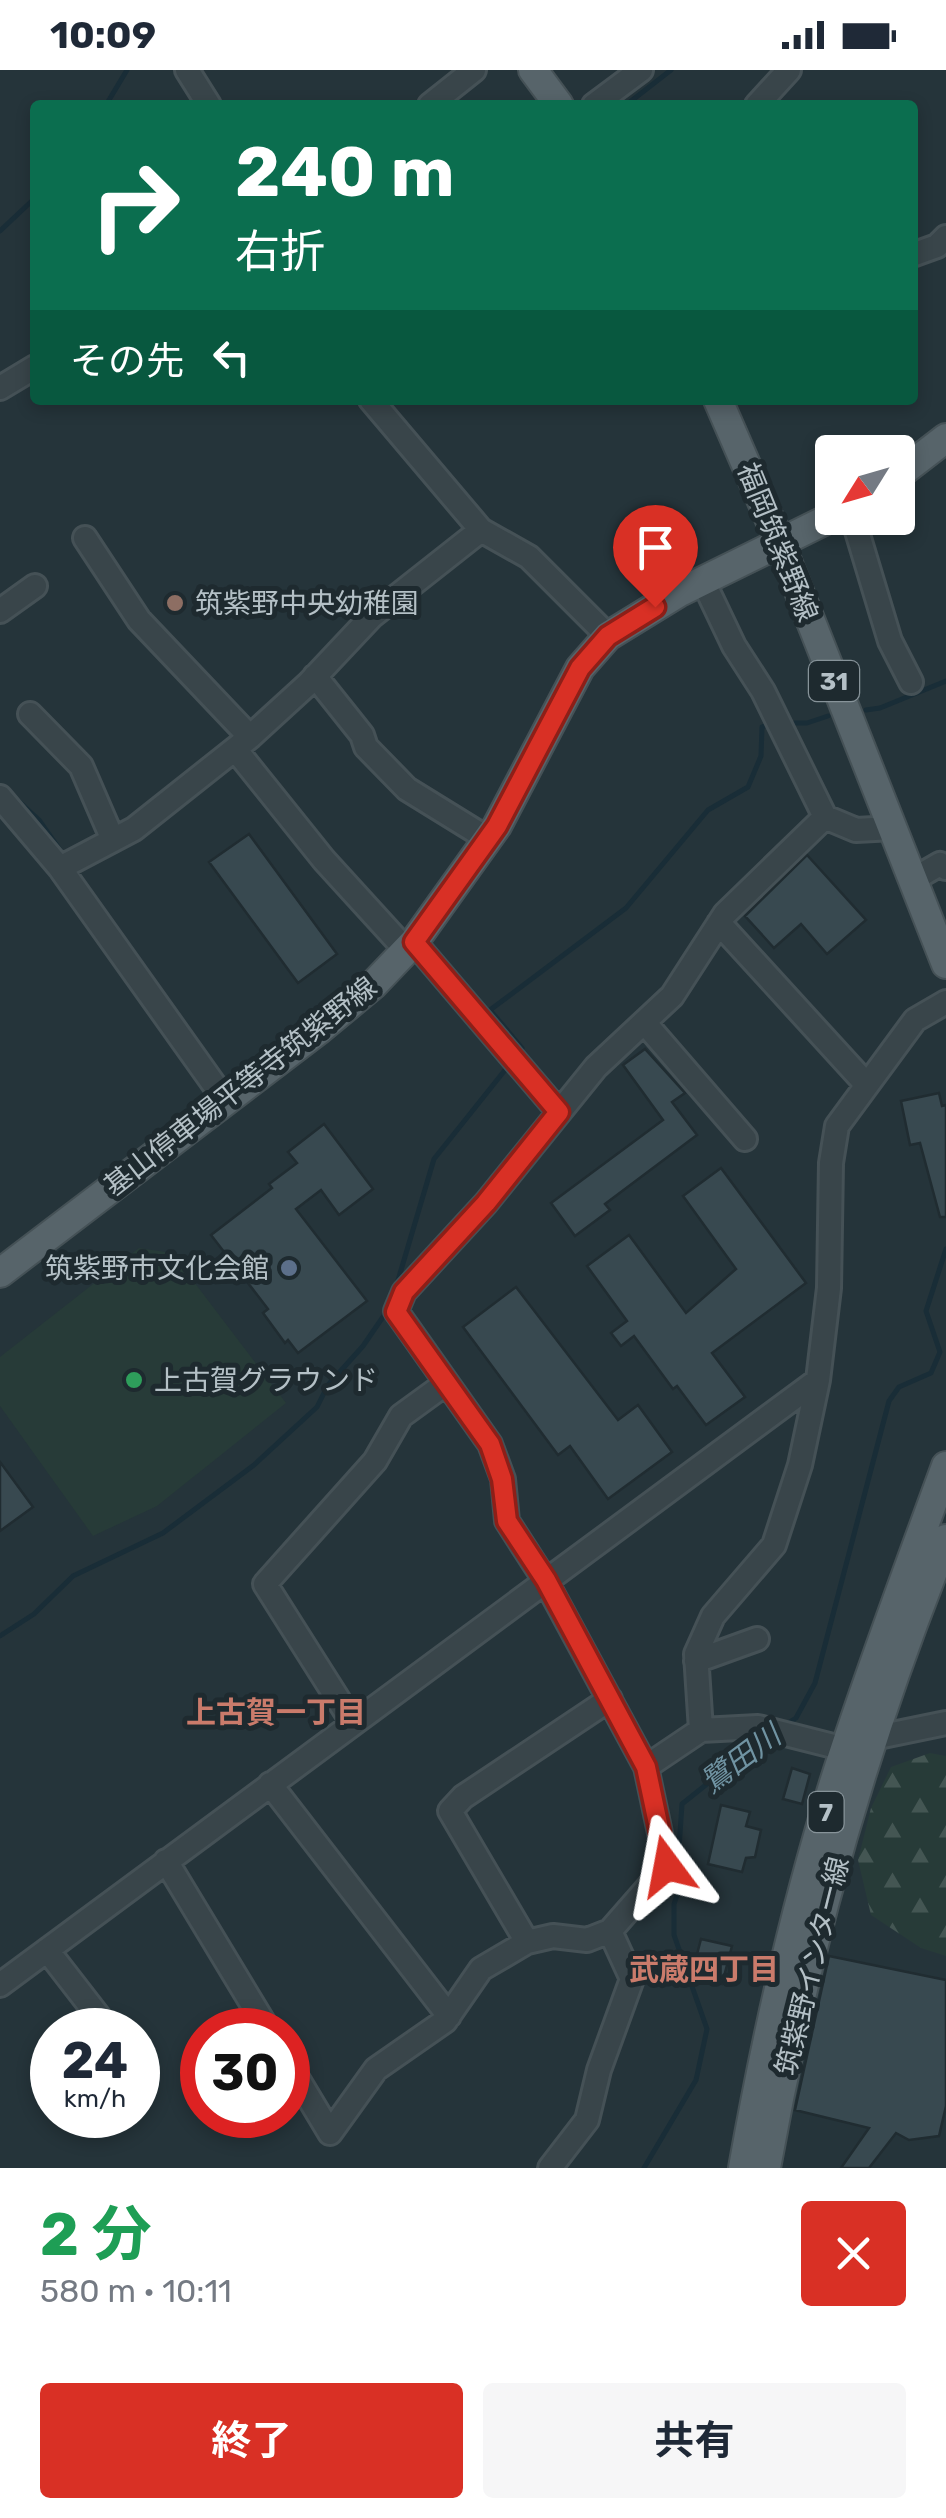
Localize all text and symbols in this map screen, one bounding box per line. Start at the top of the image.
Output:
text: 10:09 [50,12,156,58]
text: 240 m [235,131,455,214]
icon: right [70,140,200,270]
text: 右折 [235,225,325,278]
icon: left [204,330,259,385]
text: その先 [70,338,184,384]
north arrow [815,435,915,535]
map controls [815,435,915,535]
street label: 福岡筑紫野線 [731,458,824,626]
pin [613,505,698,608]
icon: arrive [628,520,683,575]
place label: 筑紫野中央幼稚園 [195,587,419,620]
marker: 筑紫野中央幼稚園 [164,592,186,614]
road number: 31 [809,661,859,701]
street label: 基山停車場平等寺筑紫野線 [98,970,383,1203]
place label: 筑紫野市文化会館 [45,1252,269,1285]
marker: 筑紫野市文化会館 [278,1257,300,1279]
place label: 上古賀グラウンド [154,1364,378,1397]
marker: 上古賀グラウンド [123,1369,145,1391]
district label: 上古賀一丁目 [186,1695,366,1731]
water label: 鷺田川 [694,1716,790,1800]
road number: 7 [808,1792,844,1832]
position arrow [615,1814,719,1918]
street label: 筑紫野インター線 [769,1853,856,2079]
district label: 武蔵四丁目 [629,1952,779,1988]
speed limit sign: 30 [180,2008,310,2138]
text: 24 [62,2031,128,2091]
text: km/h [64,2084,126,2113]
text: 2 分 [40,2199,152,2270]
button: close [801,2201,906,2306]
text: 580 m · 10:11 [40,2272,232,2310]
button: 終了 [40,2383,463,2498]
button: 共有 [483,2383,906,2498]

